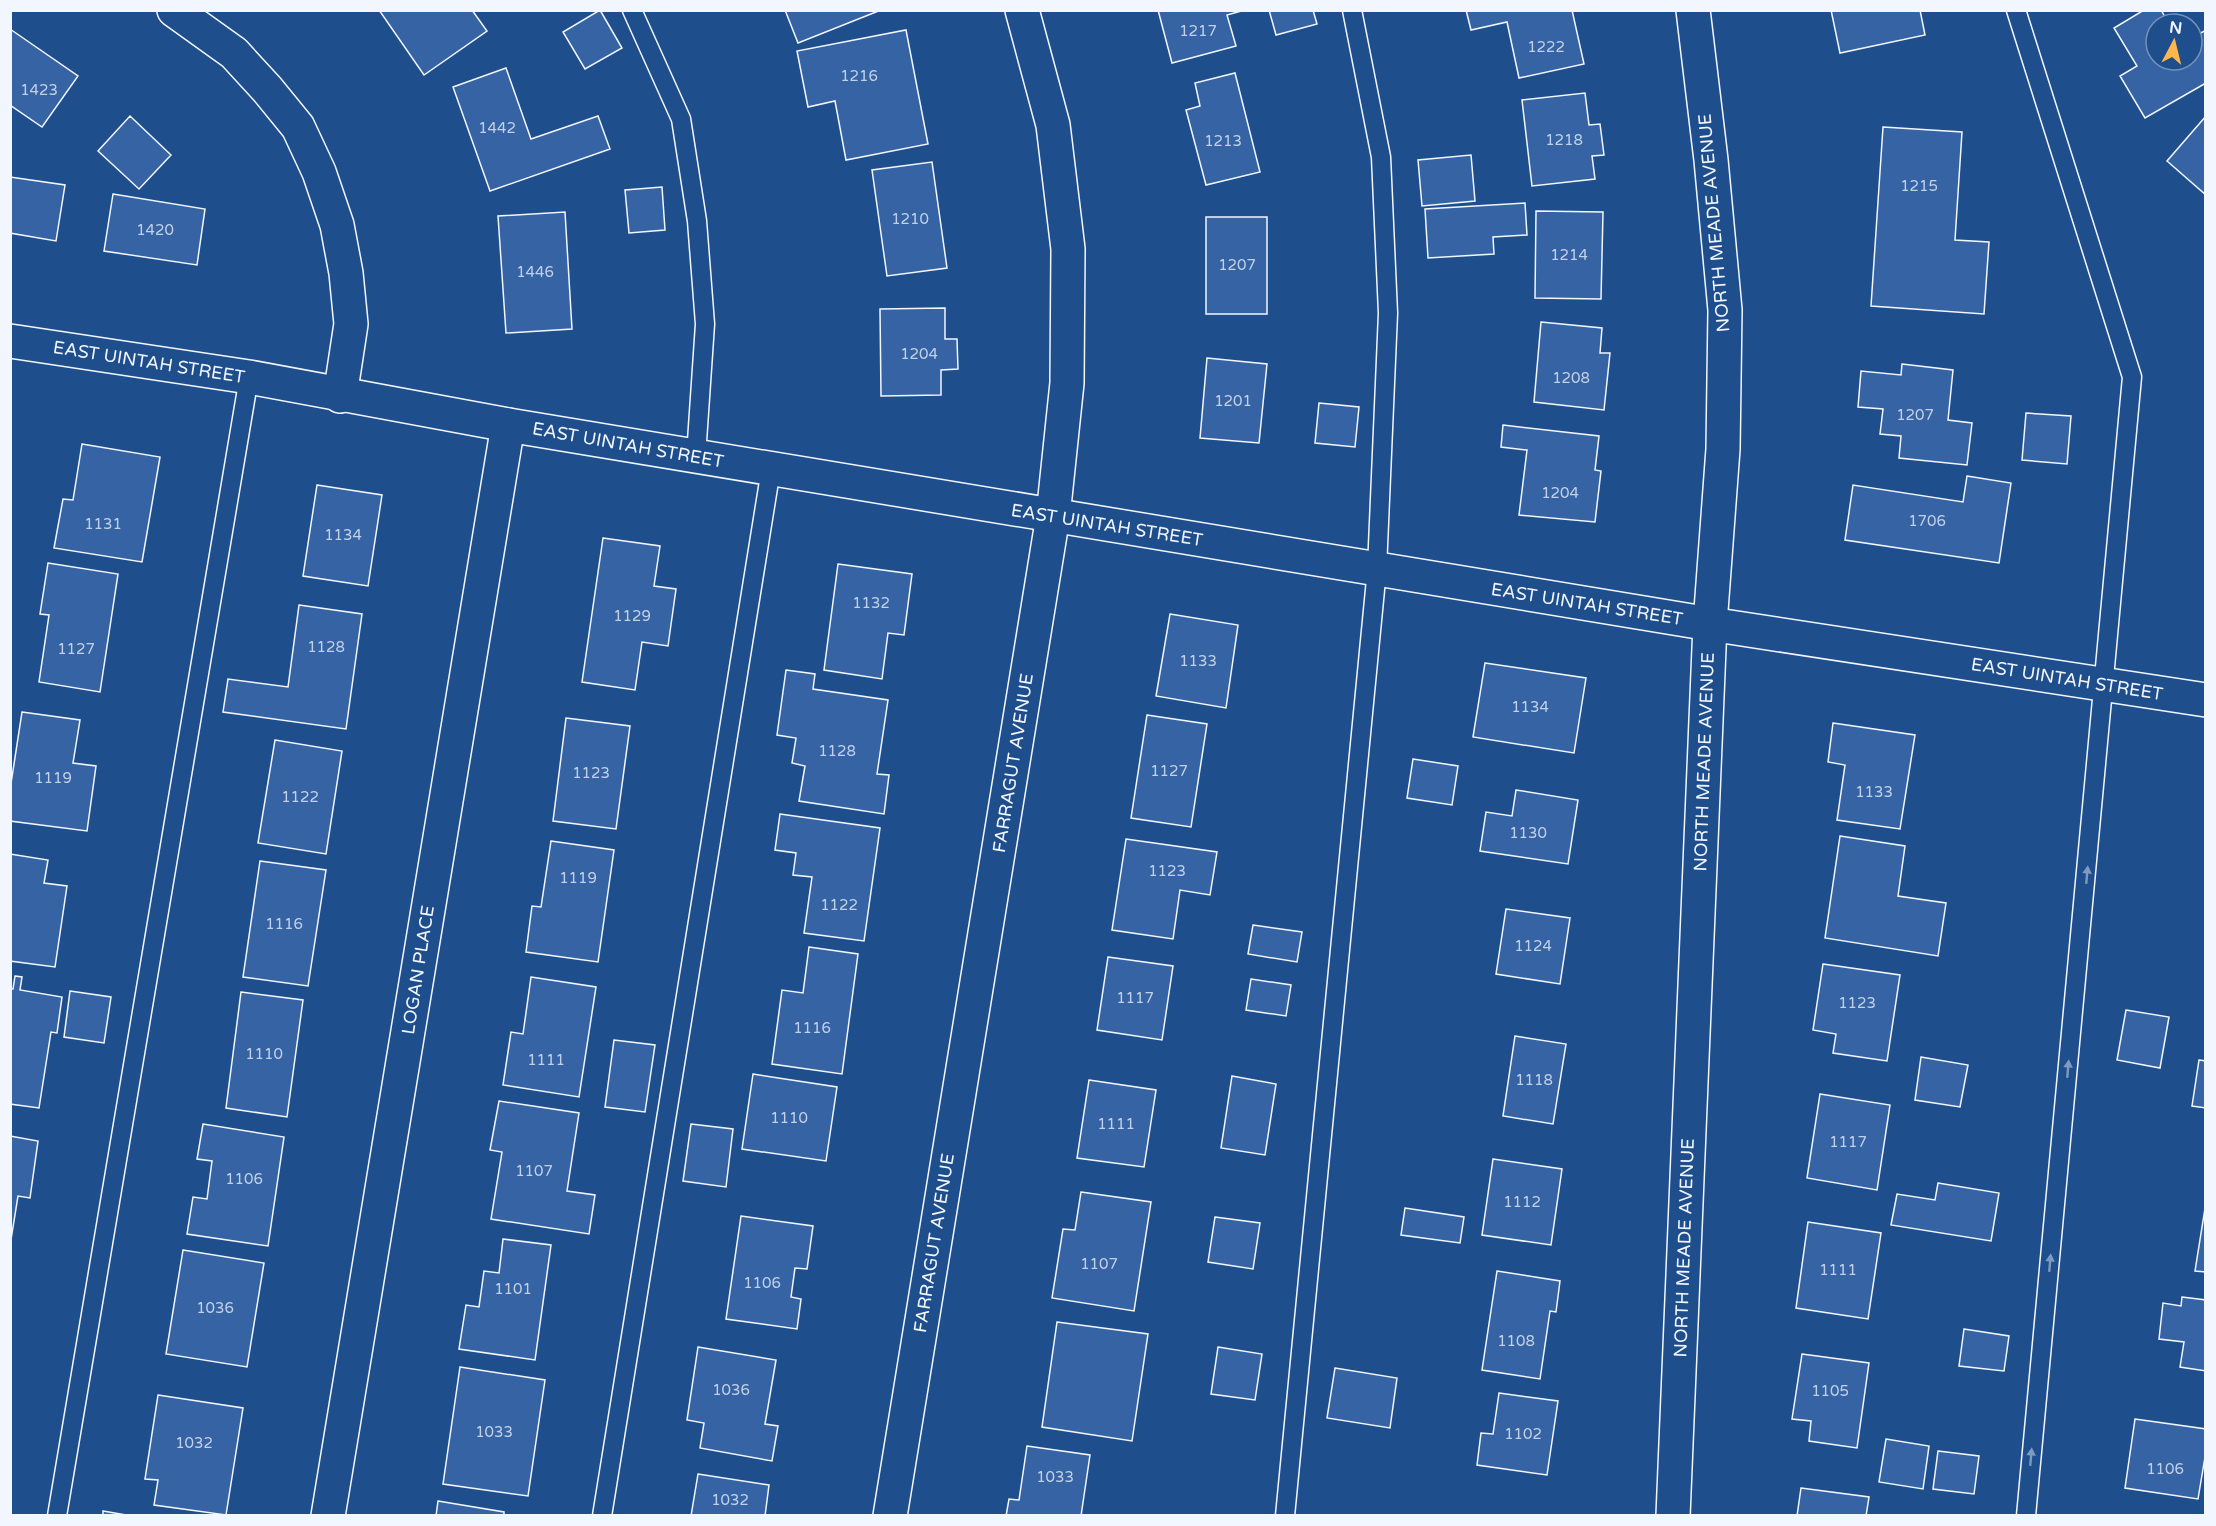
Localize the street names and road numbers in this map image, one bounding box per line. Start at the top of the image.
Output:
street label: NORTH MEADE AVENUE [1693,113,1735,333]
street label: EAST UINTAH STREET [52,336,246,388]
street label: EAST UINTAH STREET [531,417,725,473]
street label: EAST UINTAH STREET [1010,499,1204,551]
street label: EAST UINTAH STREET [1490,578,1684,630]
street label: NORTH MEADE AVENUE [1689,652,1719,872]
street label: EAST UINTAH STREET [1970,653,2164,705]
street label: FARRAGUT AVENUE [988,672,1038,854]
street label: LOGAN PLACE [397,904,439,1036]
street label: NORTH MEADE AVENUE [1669,1138,1699,1358]
street label: FARRAGUT AVENUE [909,1152,959,1334]

